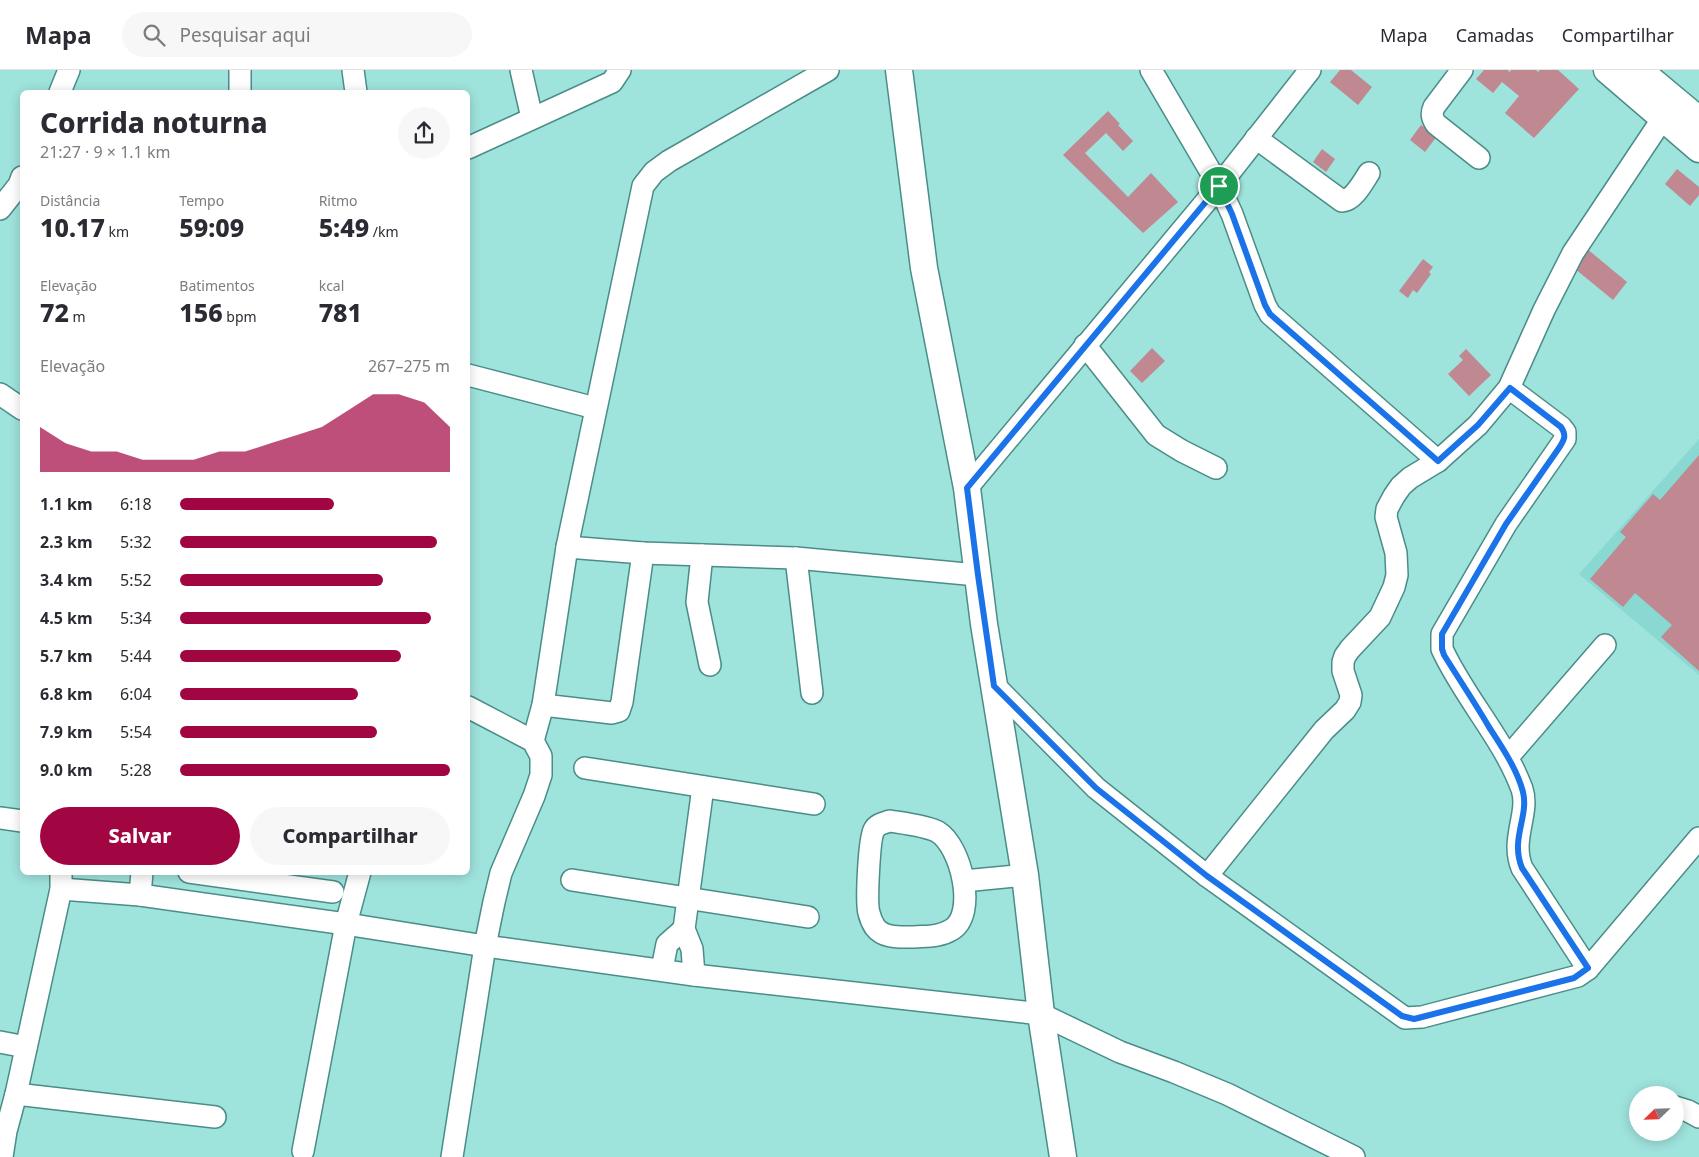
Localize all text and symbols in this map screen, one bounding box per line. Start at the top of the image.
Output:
search box [122,12,472,57]
text: Mapa [25,18,92,51]
icon: search [140,21,168,49]
text: Pesquisar aqui [180,22,311,48]
text: Mapa [1380,23,1428,47]
text: Camadas [1456,23,1534,47]
text: Compartilhar [1562,23,1674,47]
text: Corrida noturna [40,103,268,141]
button: share [398,107,450,159]
text: 21:27 · 9 × 1.1 km [40,141,170,163]
pin [1198,165,1240,207]
icon: arrive [1205,172,1233,200]
text: Distância [40,191,100,210]
text: Tempo [179,191,224,210]
text: Ritmo [319,191,358,210]
text: 10.17 [40,210,105,244]
text: 59:09 [179,210,244,244]
text: 5:49 [319,210,369,244]
text: km [105,222,129,241]
text: /km [369,222,399,241]
text: Elevação [40,276,97,295]
text: Batimentos [179,276,255,295]
text: kcal [319,276,344,295]
text: 72 [40,295,69,329]
text: 156 [179,295,223,329]
text: 781 [319,295,362,329]
text: m [69,307,86,326]
text: bpm [223,307,257,326]
text: Elevação [40,355,105,377]
text: 267–275 m [368,355,450,377]
text: 1.1 km [40,493,92,515]
text: 6:18 [120,493,152,515]
text: 2.3 km [40,531,92,553]
text: 5:32 [120,531,152,553]
text: 3.4 km [40,569,92,591]
text: 5:52 [120,569,152,591]
text: 4.5 km [40,607,92,629]
text: 5:34 [120,607,152,629]
text: 5.7 km [40,645,92,667]
text: 5:44 [120,645,152,667]
text: 6.8 km [40,683,92,705]
text: 6:04 [120,683,152,705]
text: 7.9 km [40,721,92,743]
text: 5:54 [120,721,152,743]
text: 9.0 km [40,759,92,781]
text: 5:28 [120,759,152,781]
button: Salvar [40,807,240,865]
button: Compartilhar [250,807,450,865]
north arrow [1629,1086,1684,1141]
map controls [1629,1086,1684,1141]

